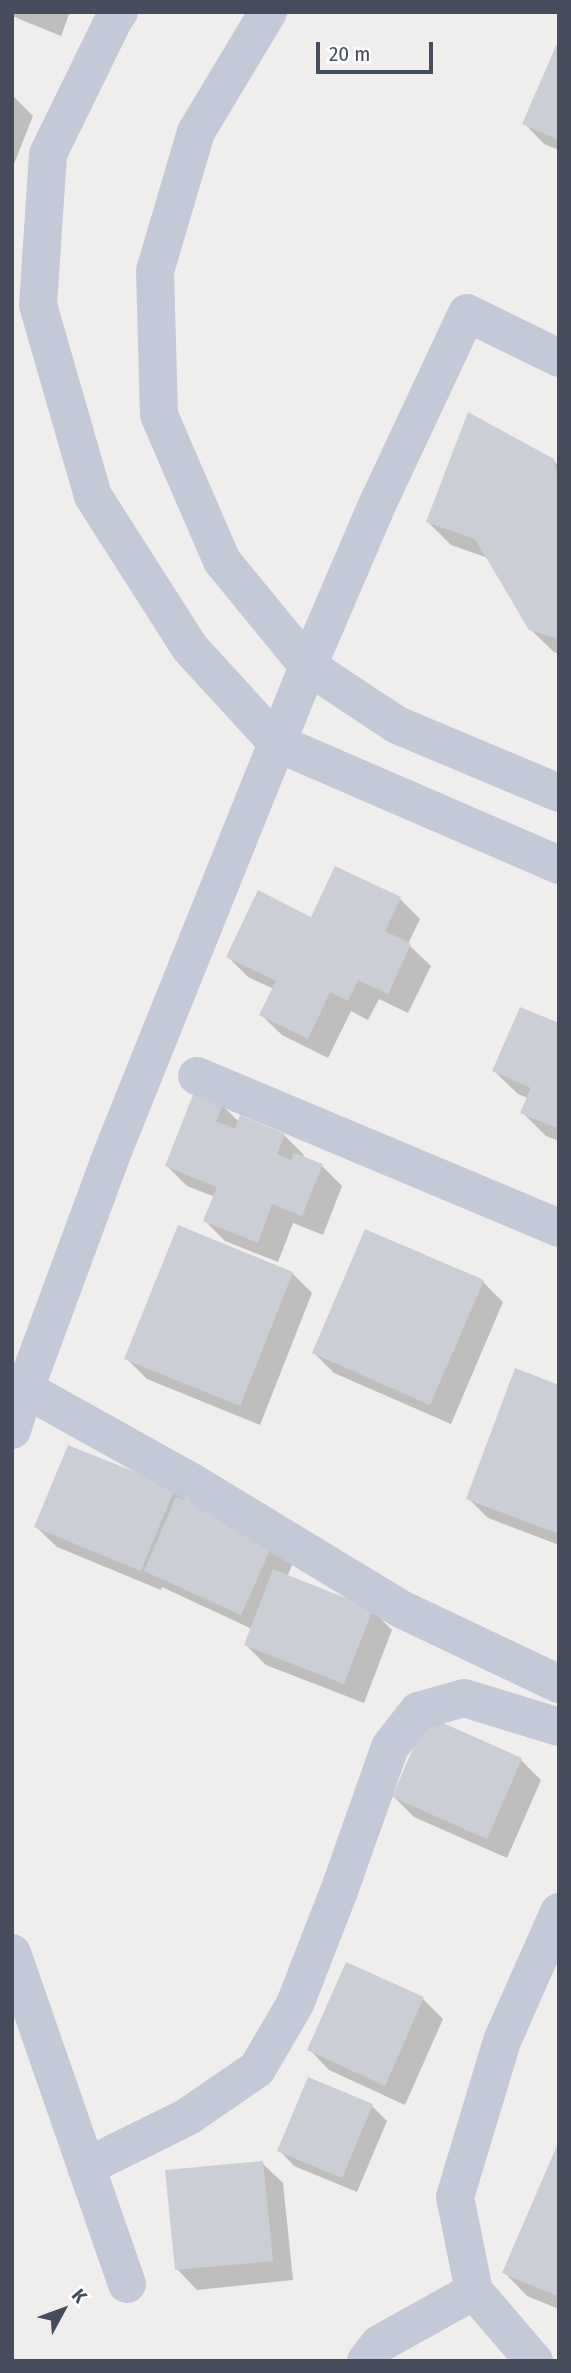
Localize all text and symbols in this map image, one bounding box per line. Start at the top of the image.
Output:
scale bar [319,28,436,72]
text: 20 m [329,41,370,67]
north arrow [28,2275,98,2345]
text: K [67,2284,92,2308]

